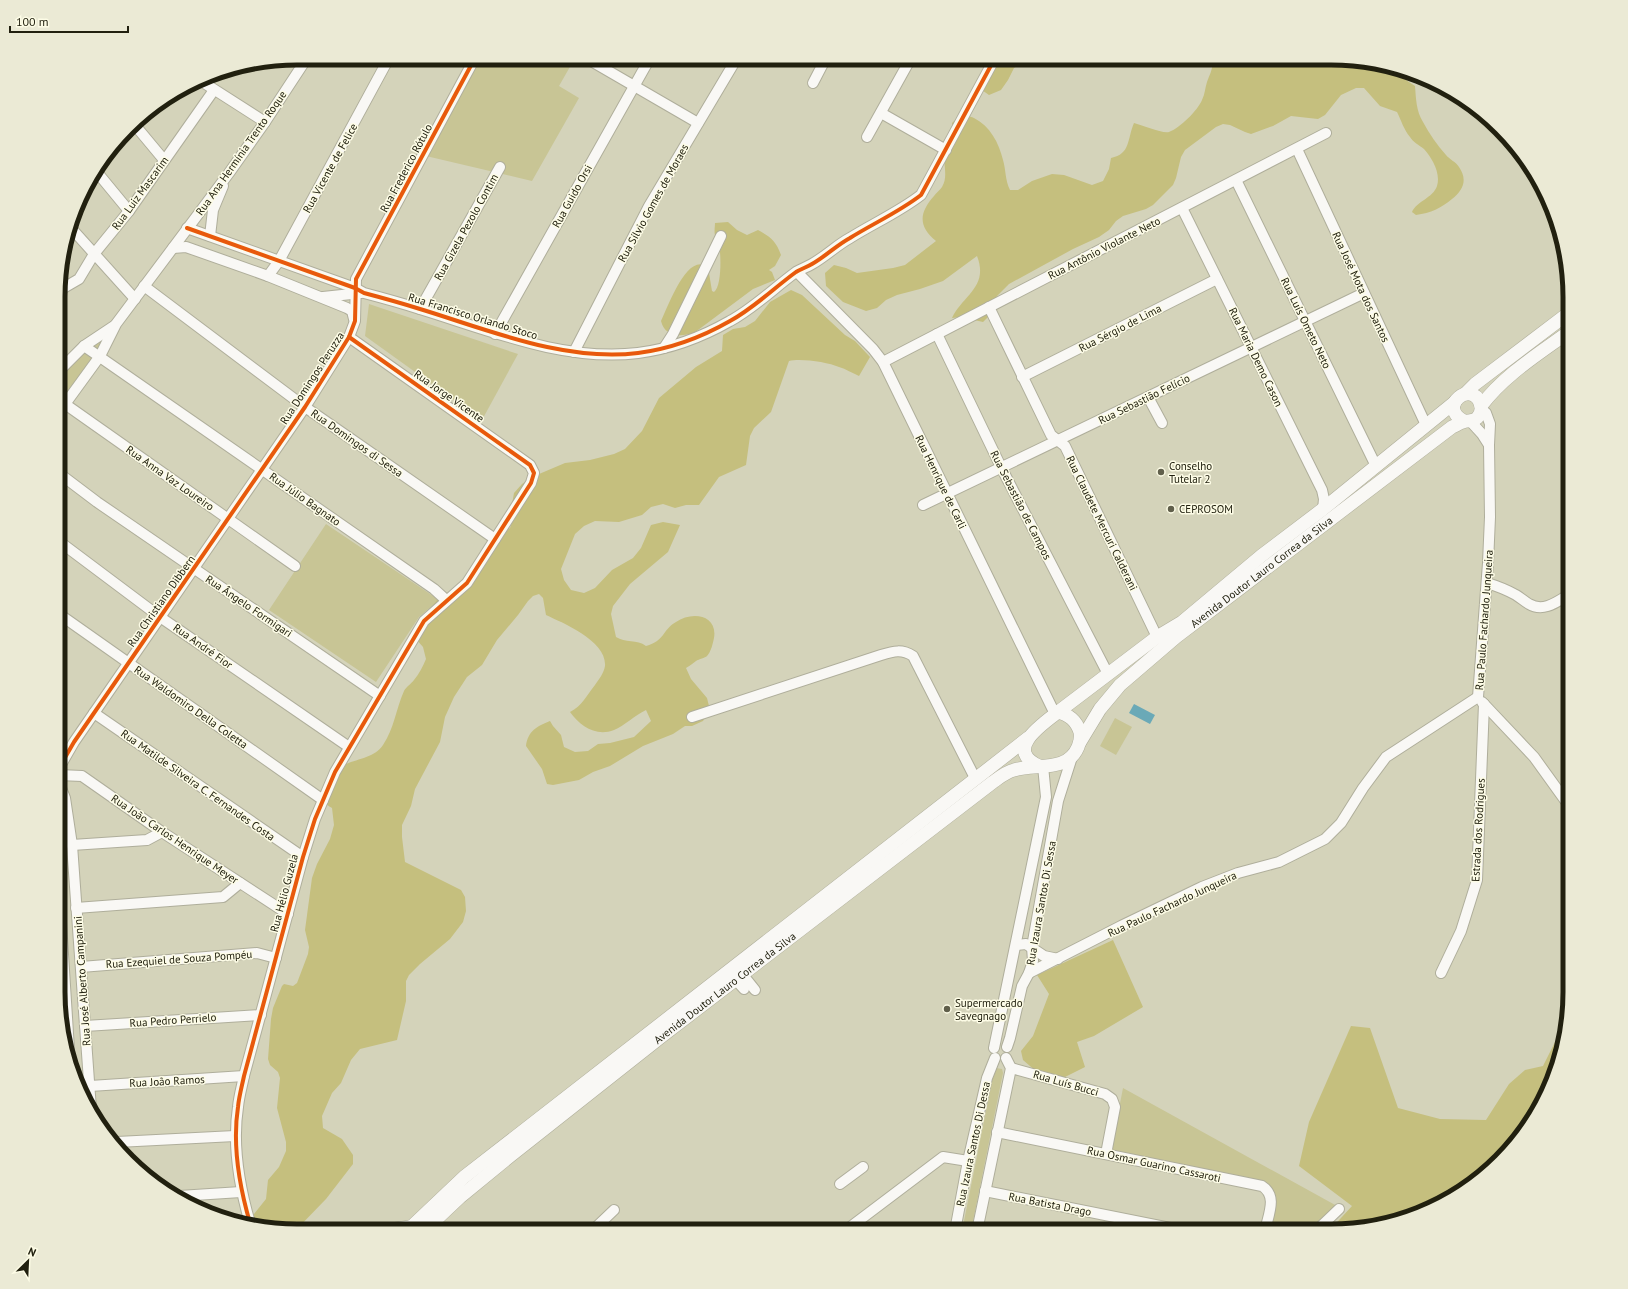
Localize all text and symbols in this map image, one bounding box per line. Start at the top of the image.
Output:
scale bar [10,8,128,34]
text: 100 m [16,14,49,29]
street label: Rua Ana Hermínia Trento Roque [193,88,290,218]
street label: Rua Vicente de Felice [300,120,361,215]
street label: Rua Frederico Rótulo [377,121,435,215]
street label: Rua Sílvio Gomes de Moraes [615,141,692,265]
street label: Rua Luiz Mascarim [109,153,171,232]
street label: Rua Guido Orsi [549,162,595,230]
street label: Rua Gizela Pezolo Contim [431,171,501,283]
street label: Rua Antônio Violante Neto [1045,214,1163,282]
street label: Rua José Mota dos Santos [1329,229,1393,345]
street label: Rua Luís Ometo Neto [1278,275,1334,371]
street label: Rua Francisco Orlando Stoco [407,290,539,342]
street label: Rua Sérgio de Lima [1076,301,1164,355]
street label: Rua Maria Demo Cason [1226,305,1286,409]
street label: Rua Domingos Peruzza [277,329,347,427]
street label: Rua Jorge Vicente [411,367,487,426]
street label: Rua Sebastião Felício [1096,371,1192,427]
street label: Rua Domingos di Sessa [308,406,406,480]
street label: Rua Henrique de Carli [912,433,970,531]
street label: Rua Anna Vaz Loureiro [123,442,217,514]
street label: Rua Sebastião de Campos [987,448,1055,562]
street label: Rua Claudete Mercuri Calderani [1063,453,1141,593]
place label: Conselho Tutelar 2 [1169,459,1212,486]
marker: Conselho Tutelar 2 [1156,467,1166,477]
street label: Rua Júlio Bagnato [267,469,343,529]
place label: CEPROSOM [1179,502,1233,516]
marker: CEPROSOM [1166,504,1176,514]
street label: Avenida Doutor Lauro Correa da Silva [1187,513,1335,631]
street label: Rua Paulo Fachardo Junqueira [1472,549,1496,691]
street label: Rua Christiano Dibbern [124,552,198,650]
street label: Rua Ângelo Formigari [203,572,295,640]
street label: Rua André Fior [171,620,236,672]
street label: Rua Waldomiro Della Coletta [132,662,250,752]
street label: Rua Matilde Silveira C. Fernandes Costa [118,726,278,844]
street label: Estrada dos Rodrigues [1468,777,1488,882]
street label: Rua João Carlos Henrique Meyer [109,791,242,887]
street label: Rua Izaura Santos Di Sessa [1023,840,1059,966]
street label: Rua Hélio Guzela [267,852,301,934]
street label: Rua Paulo Fachardo Junqueira [1105,868,1239,940]
street label: Rua José Alberto Campanini [70,916,94,1046]
street label: Avenida Doutor Lauro Correa da Silva [651,929,799,1047]
street label: Rua Ezequiel de Souza Pompéu [105,947,253,971]
place label: Supermercado Savegnago [955,996,1023,1023]
marker: Supermercado Savegnago [942,1004,952,1014]
street label: Rua Pedro Perrielo [129,1010,217,1030]
street label: Rua Luís Bucci [1032,1067,1100,1099]
street label: Rua João Ramos [129,1072,205,1090]
street label: Rua Izaura Santos Di Dessa [953,1080,993,1208]
street label: Rua Osmar Guarino Cassaroti [1086,1143,1222,1185]
street label: Rua Batista Drago [1007,1189,1093,1219]
north arrow [8,1241,48,1281]
text: N [26,1244,38,1260]

